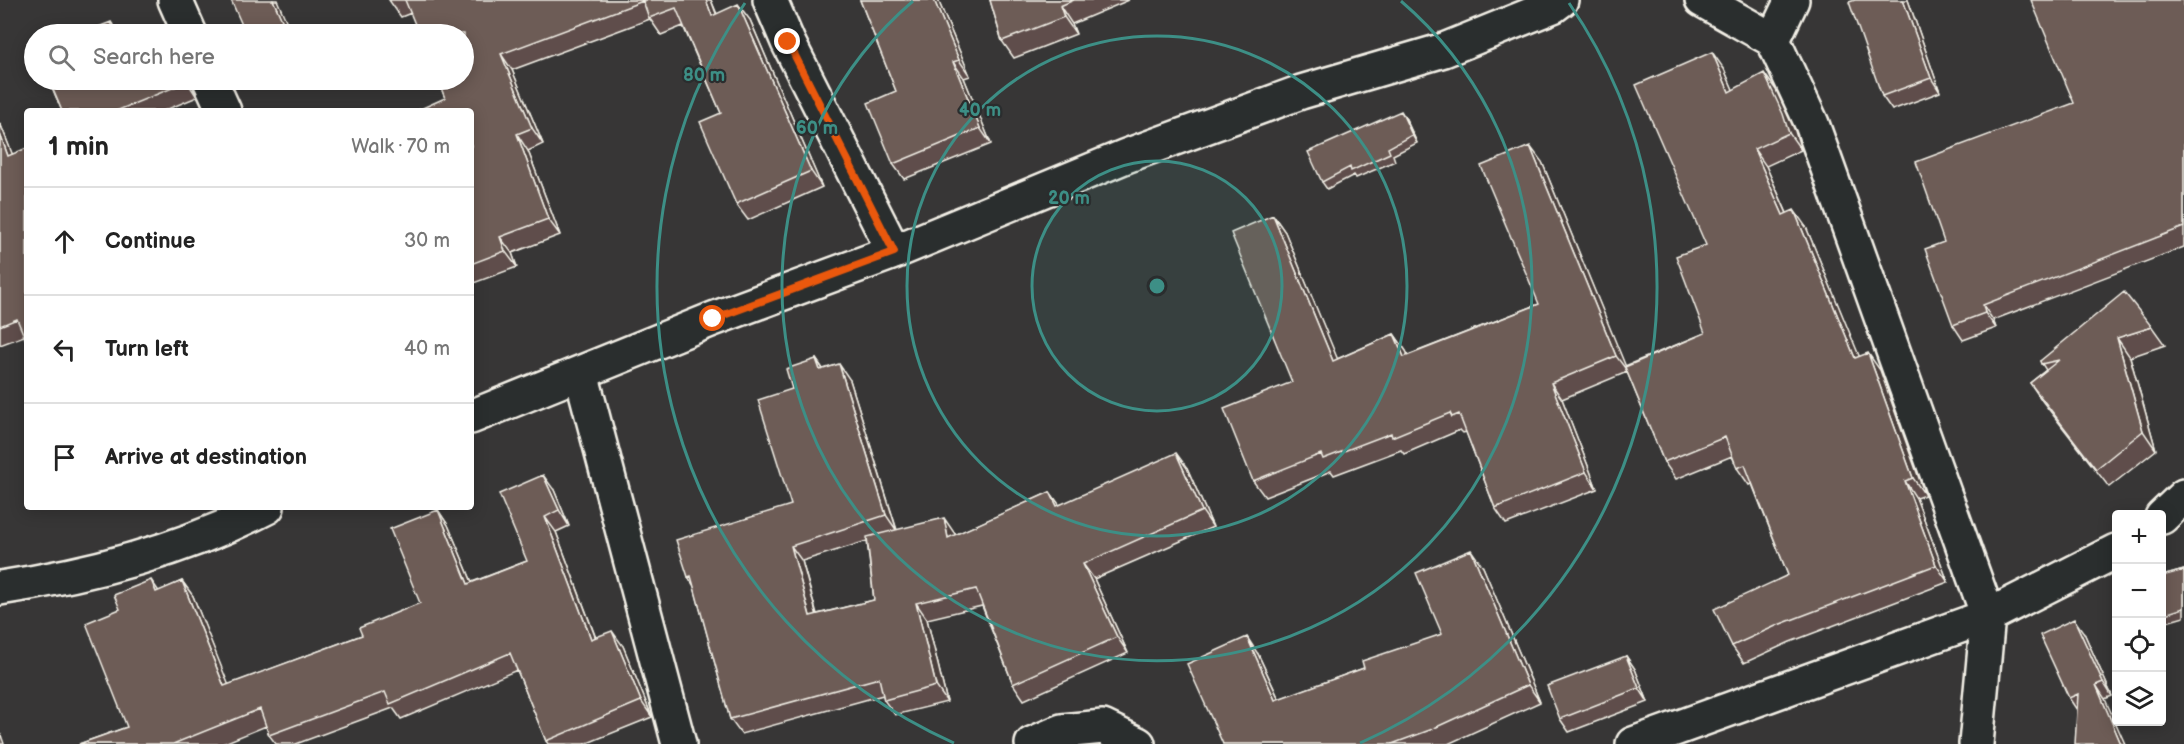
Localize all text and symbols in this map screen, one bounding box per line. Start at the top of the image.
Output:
search box [24,24,474,90]
route end [774,28,800,54]
icon: search [45,41,78,74]
text: Search here [93,44,215,71]
text: 80 m [683,65,725,86]
text: 40 m [959,100,1001,121]
text: 60 m [796,118,838,139]
text: 1 min [48,132,109,163]
text: Walk · 70 m [351,135,450,159]
text: 20 m [1048,188,1090,209]
icon: ahead [48,225,81,258]
text: Continue [105,228,195,255]
text: 30 m [404,229,450,253]
centre of rings [1147,276,1167,296]
route start [699,305,725,331]
icon: left [48,333,81,366]
text: Turn left [105,336,189,363]
text: 40 m [404,337,450,361]
icon: arrive [48,441,81,474]
text: Arrive at destination [105,444,307,471]
map controls [2112,510,2166,726]
button: + [2112,510,2166,564]
button: − [2112,564,2166,618]
button: locate [2112,618,2166,672]
button: layers [2112,672,2166,726]

